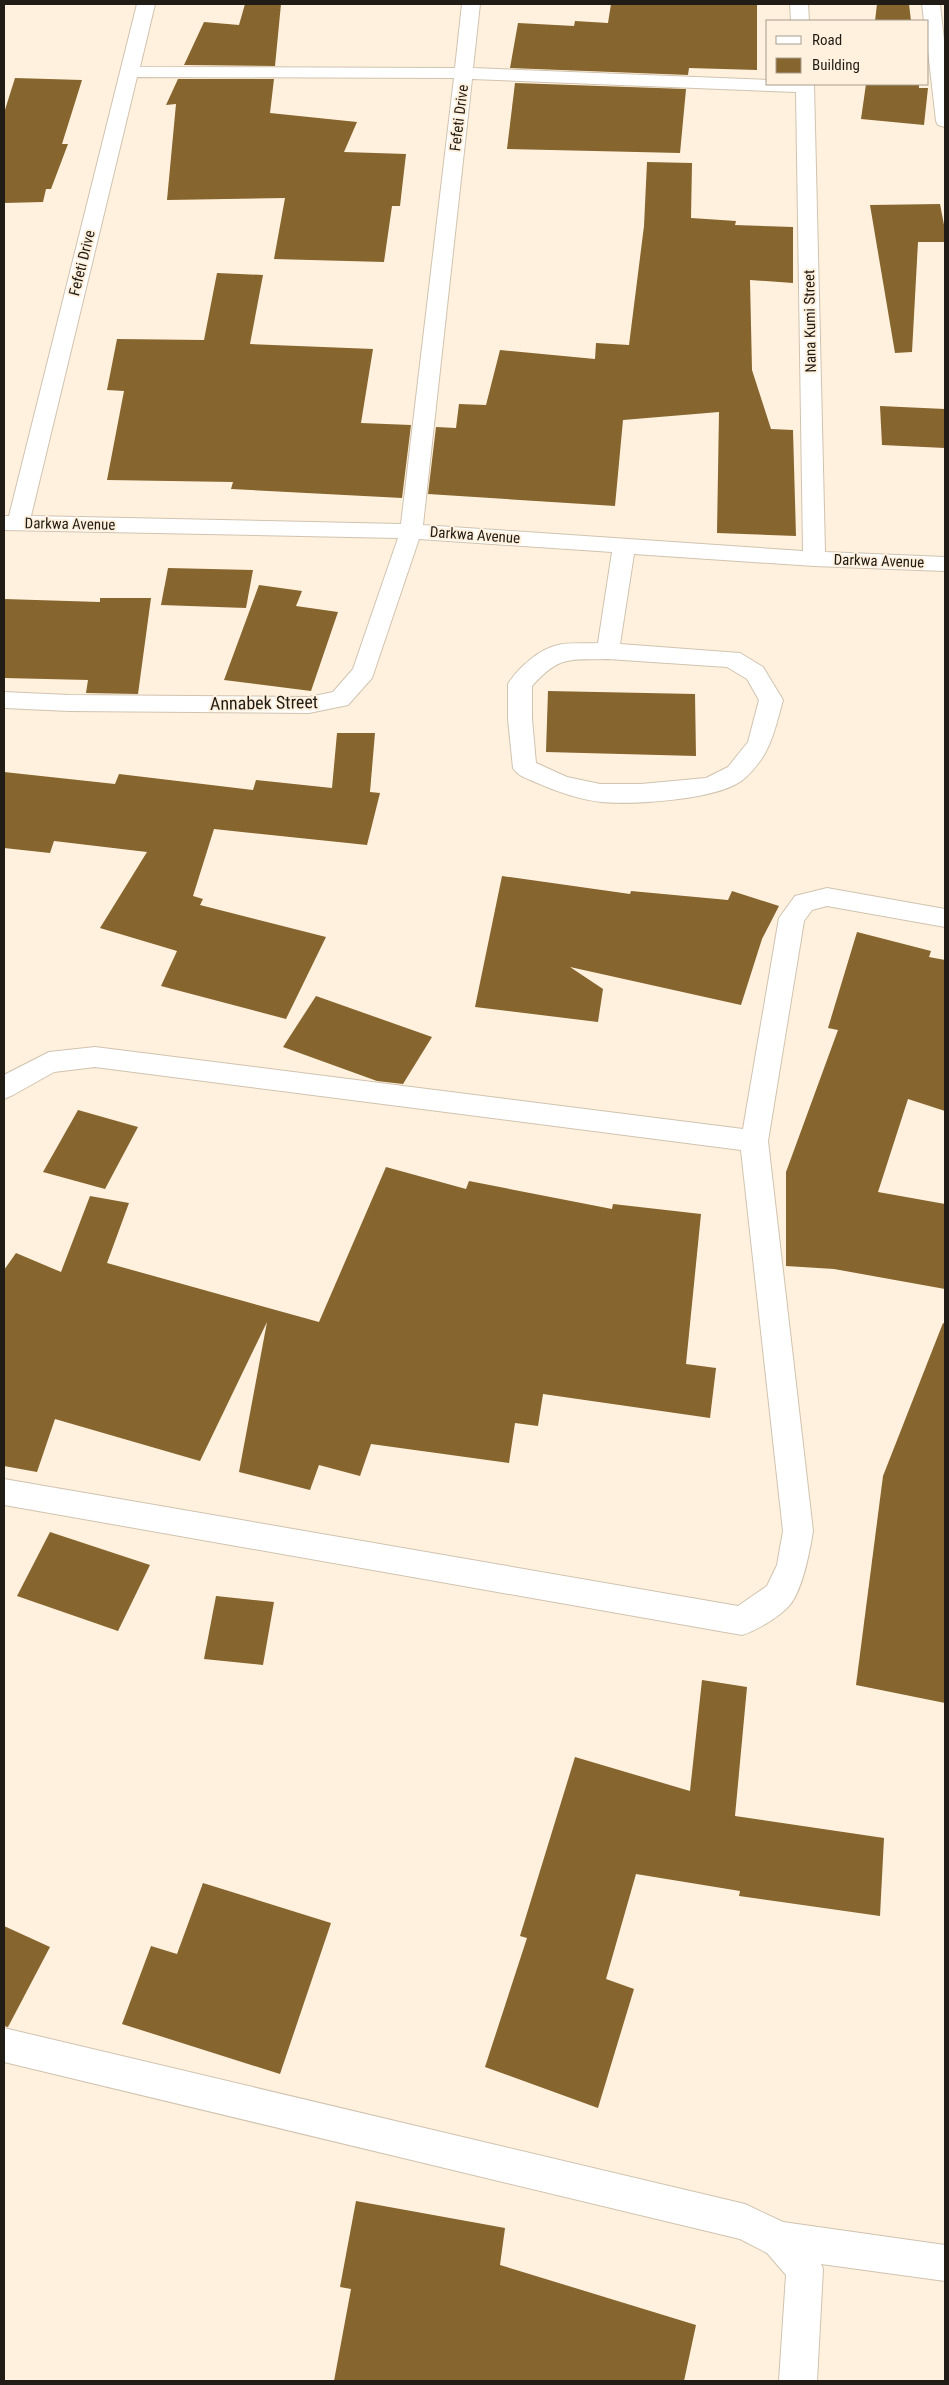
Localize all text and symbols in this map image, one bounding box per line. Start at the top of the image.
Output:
legend [766,20,929,85]
text: Road [812,31,842,49]
text: Building [812,56,860,74]
street label: Fefeti Drive [446,84,472,152]
street label: Fefeti Drive [65,228,99,298]
street label: Nana Kumi Street [800,269,820,373]
street label: Darkwa Avenue [25,514,115,534]
street label: Darkwa Avenue [429,523,521,547]
street label: Darkwa Avenue [833,550,925,572]
street label: Annabek Street [210,691,318,714]

